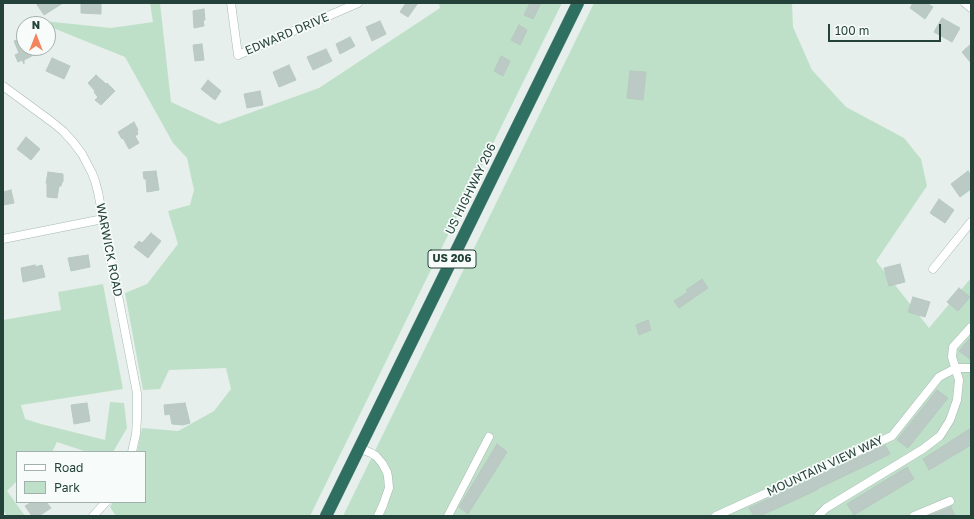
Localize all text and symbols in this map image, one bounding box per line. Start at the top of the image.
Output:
street label: EDWARD DRIVE [243,10,331,58]
north arrow [16,16,56,56]
scale bar [830,16,943,42]
text: N [32,18,40,31]
text: 100 m [835,23,869,38]
street label: US HIGHWAY 206 [443,141,499,237]
street label: WARWICK ROAD [93,202,125,298]
road number: US 206 [428,250,476,268]
street label: MOUNTAIN VIEW WAY [765,433,885,499]
legend [16,451,146,503]
text: Road [54,460,83,475]
text: Park [54,480,80,495]

